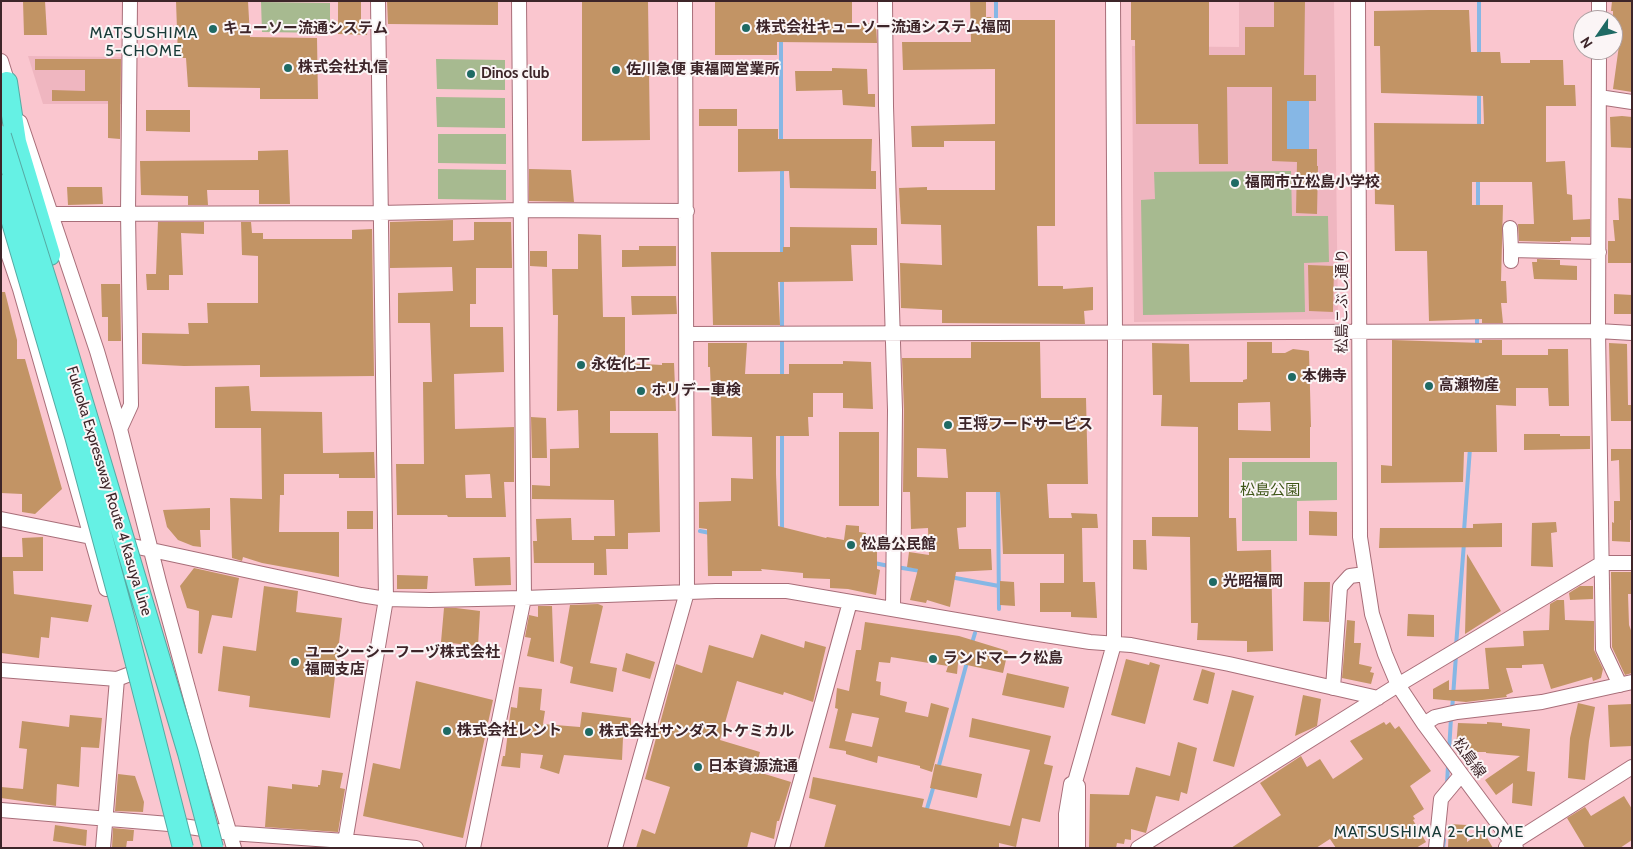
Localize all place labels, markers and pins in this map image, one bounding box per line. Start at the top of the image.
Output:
place label: 株式会社キューソー流通システム福岡 [756,19,1011,37]
place label: キューソー流通システム [223,20,388,38]
marker: 株式会社キューソー流通システム福岡 [740,22,752,34]
marker: キューソー流通システム [207,23,219,35]
place label: 株式会社丸信 [298,59,388,77]
place label: 佐川急便 東福岡営業所 [626,61,779,79]
marker: 株式会社丸信 [282,62,294,74]
marker: 佐川急便 東福岡営業所 [610,64,622,76]
place label: Dinos club [481,65,549,83]
marker: Dinos club [465,68,477,80]
place label: 福岡市立松島小学校 [1245,174,1380,192]
marker: 福岡市立松島小学校 [1229,177,1241,189]
place label: 永佐化工 [591,356,651,374]
marker: 永佐化工 [575,359,587,371]
place label: 本佛寺 [1302,368,1347,386]
marker: 本佛寺 [1286,371,1298,383]
place label: 高瀬物産 [1439,377,1499,395]
marker: 高瀬物産 [1423,380,1435,392]
place label: ホリデー車検 [651,382,741,400]
marker: ホリデー車検 [635,385,647,397]
place label: 王将フードサービス [958,416,1093,434]
marker: 王将フードサービス [942,419,954,431]
place label: 松島公民館 [861,536,936,554]
marker: 松島公民館 [845,539,857,551]
place label: 光昭福岡 [1223,573,1283,591]
marker: 光昭福岡 [1207,576,1219,588]
place label: ユーシーシーフーヅ株式会社 福岡支店 [305,644,500,679]
place label: ランドマーク松島 [943,650,1063,668]
marker: ランドマーク松島 [927,653,939,665]
marker: ユーシーシーフーヅ株式会社 福岡支店 [289,656,301,668]
place label: 株式会社レント [457,722,562,740]
place label: 株式会社サンダストケミカル [599,723,794,741]
marker: 株式会社レント [441,725,453,737]
marker: 株式会社サンダストケミカル [583,726,595,738]
place label: 日本資源流通 [708,758,798,776]
marker: 日本資源流通 [692,761,704,773]

